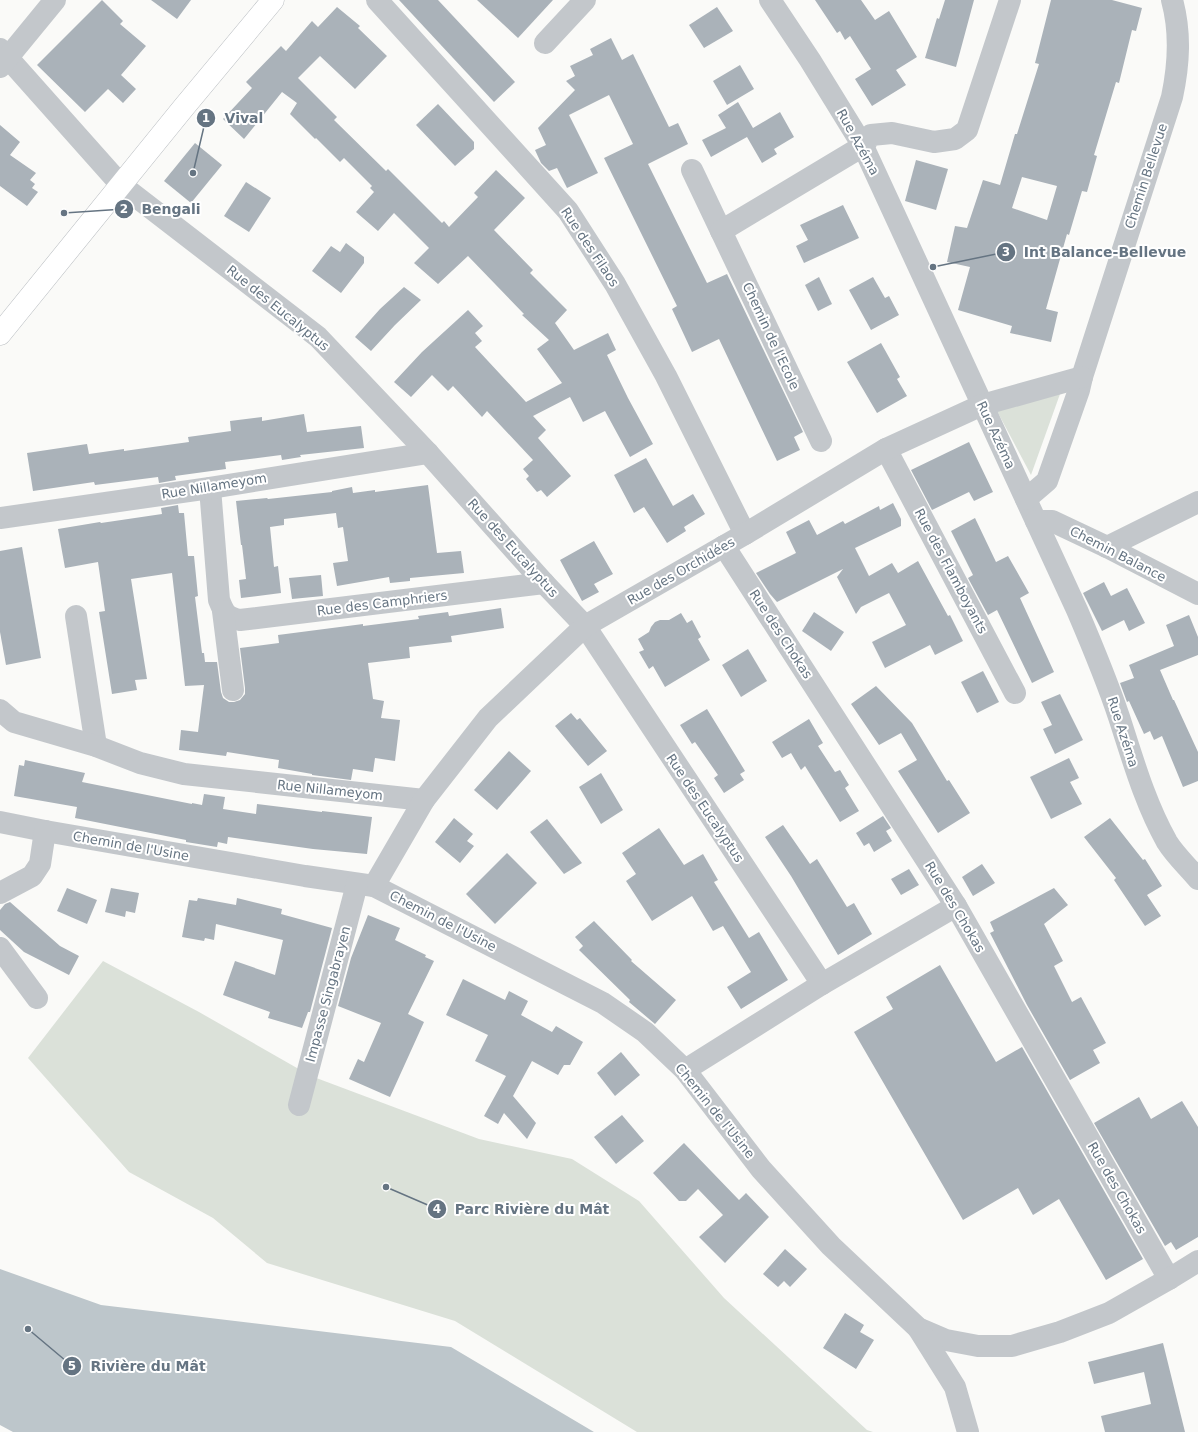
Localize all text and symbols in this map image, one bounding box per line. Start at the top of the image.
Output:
callout: Vival [196,105,271,131]
street label: Rue Azéma [834,106,882,178]
text: Vival [225,110,263,126]
text: 1 [202,111,210,125]
street label: Chemin Bellevue [1122,121,1170,231]
callout: Bengali [114,196,209,222]
text: Bengali [141,201,201,217]
text: 2 [120,202,128,216]
street label: Rue des Filaos [558,204,622,290]
callout: Int Balance-Bellevue [996,239,1194,265]
text: Int Balance-Bellevue [1024,244,1186,260]
text: 3 [1002,245,1010,259]
street label: Rue des Eucalyptus [224,262,332,354]
street label: Chemin de l'Ecole [740,280,802,392]
street label: Rue Azéma [974,399,1018,471]
street label: Rue Nillameyom [160,470,268,502]
street label: Rue des Eucalyptus [465,496,561,600]
street label: Rue des Flamboyants [912,506,991,636]
street label: Chemin Balance [1067,523,1169,585]
street label: Rue des Orchidées [625,534,737,608]
street label: Rue des Chokas [747,587,816,682]
street label: Rue des Camphriers [316,588,448,618]
street label: Rue Azéma [1105,695,1141,769]
street label: Rue des Eucalyptus [663,751,747,865]
street label: Rue Nillameyom [276,777,384,803]
street label: Chemin de l'Usine [72,828,190,864]
street label: Rue des Chokas [922,859,988,955]
street label: Chemin de l'Usine [387,888,499,954]
street label: Impasse Singabrayen [303,924,353,1064]
street label: Chemin de l'Usine [672,1061,758,1161]
street label: Rue des Chokas [1085,1140,1149,1237]
callout: Parc Rivière du Mât [427,1196,617,1222]
text: Parc Rivière du Mât [455,1201,610,1217]
text: 4 [433,1202,441,1216]
callout: Rivière du Mât [62,1353,214,1379]
text: Rivière du Mât [90,1358,206,1374]
text: 5 [68,1359,76,1373]

